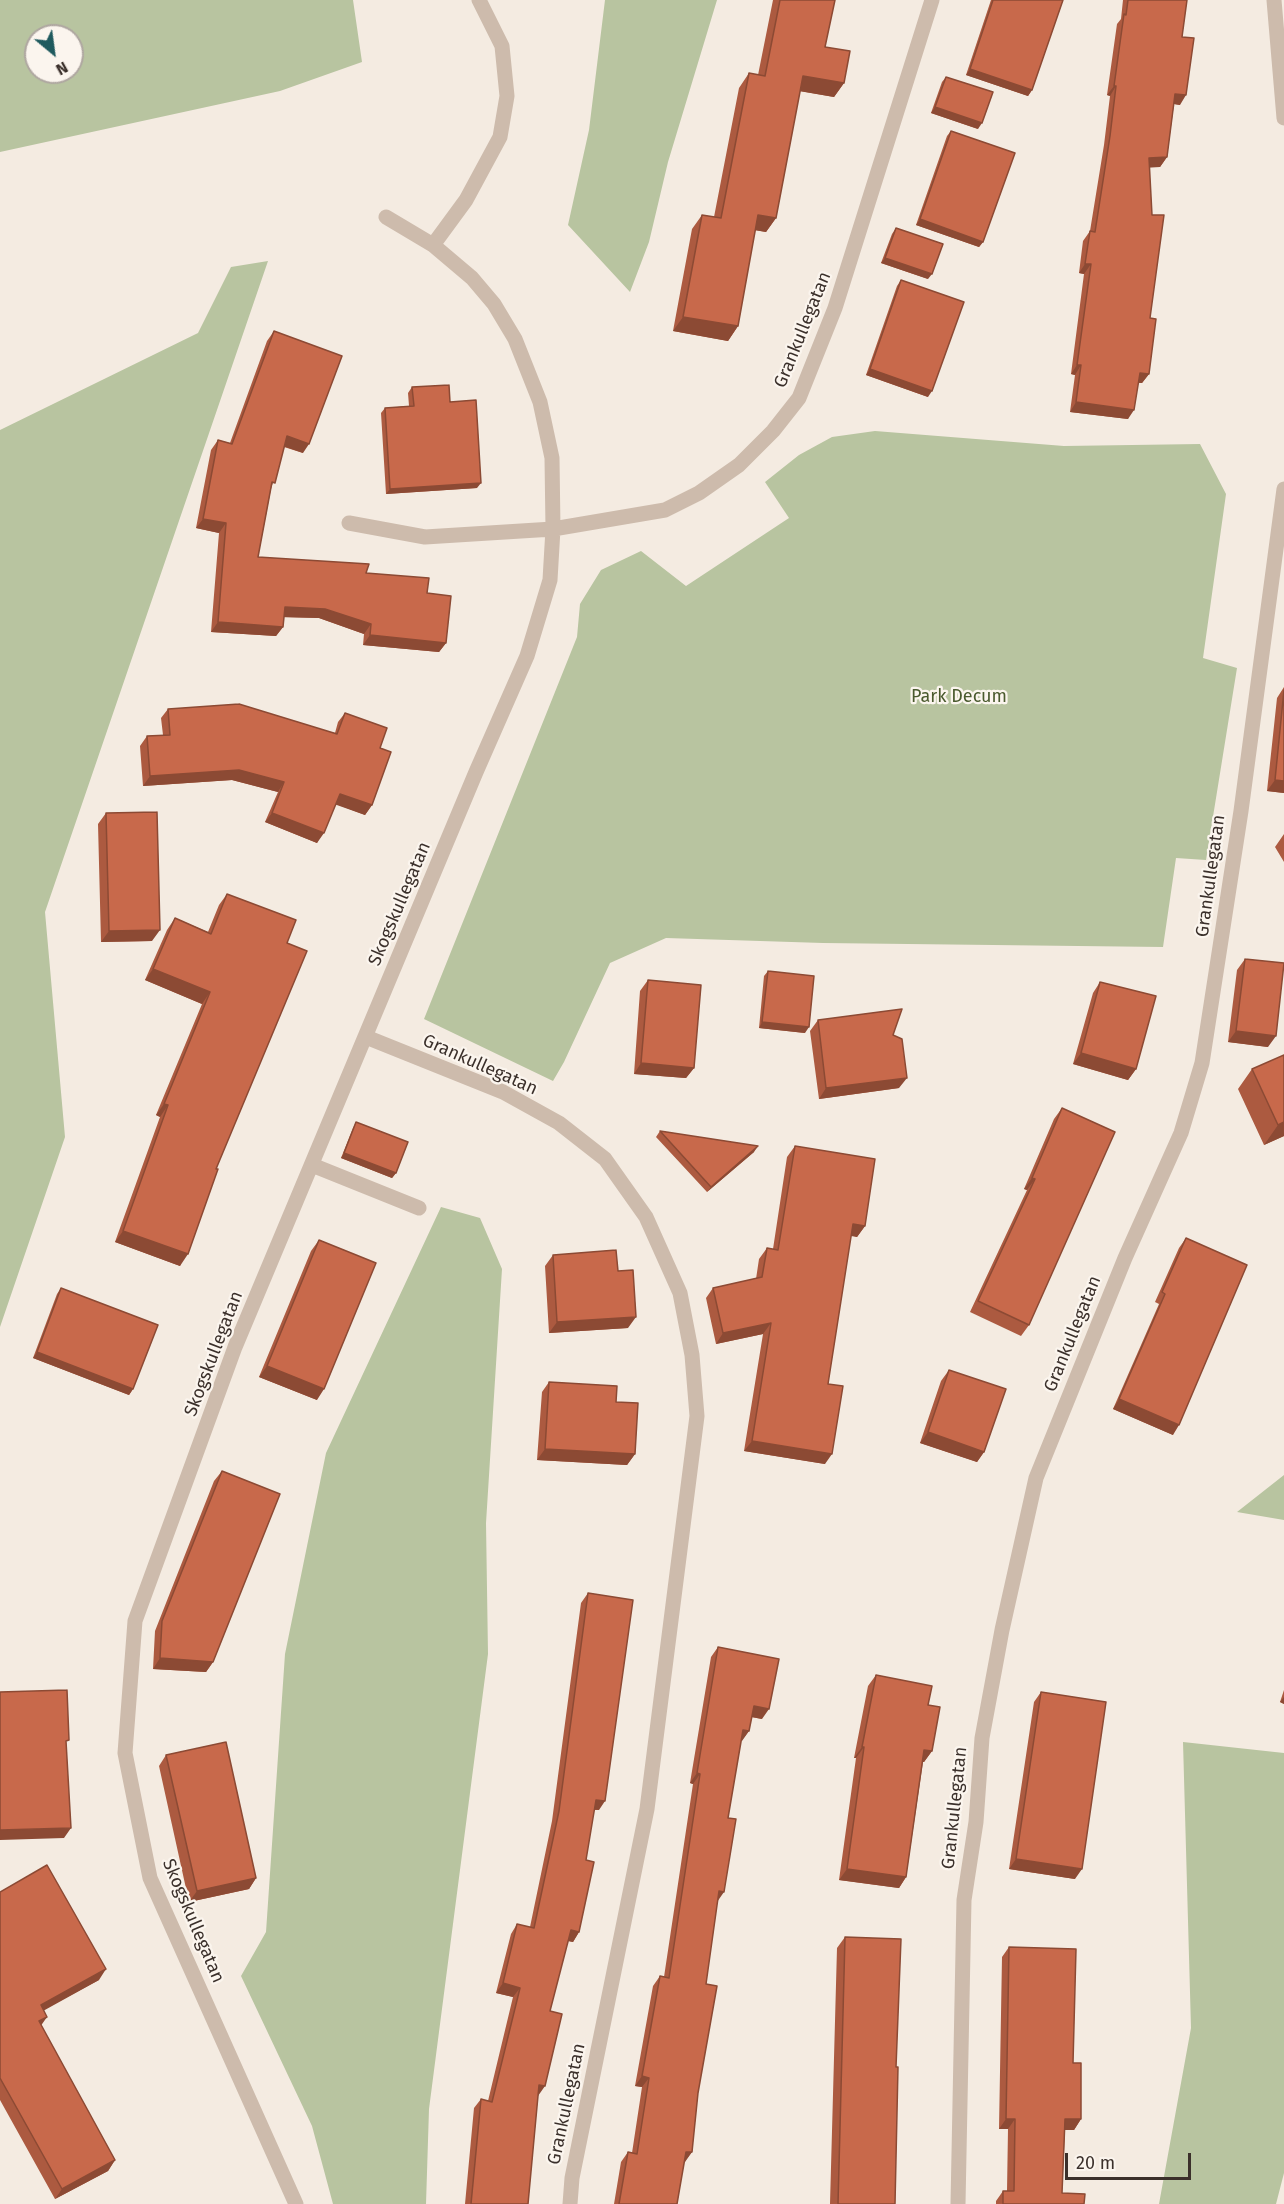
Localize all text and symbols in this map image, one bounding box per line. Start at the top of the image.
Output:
north arrow [24,24,84,84]
text: N [53,58,71,79]
street label: Grankullegatan [770,269,836,391]
park label: Park Decum [911,686,1007,708]
street label: Grankullegatan [1192,813,1230,939]
street label: Skogskullegatan [364,839,436,969]
street label: Grankullegatan [419,1030,541,1100]
street label: Grankullegatan [1040,1273,1106,1395]
street label: Skogskullegatan [180,1288,248,1420]
street label: Grankullegatan [938,1746,972,1870]
street label: Skogskullegatan [157,1856,229,1986]
street label: Grankullegatan [544,2041,590,2167]
scale bar [1068,2141,1194,2179]
text: 20 m [1076,2152,1115,2174]

